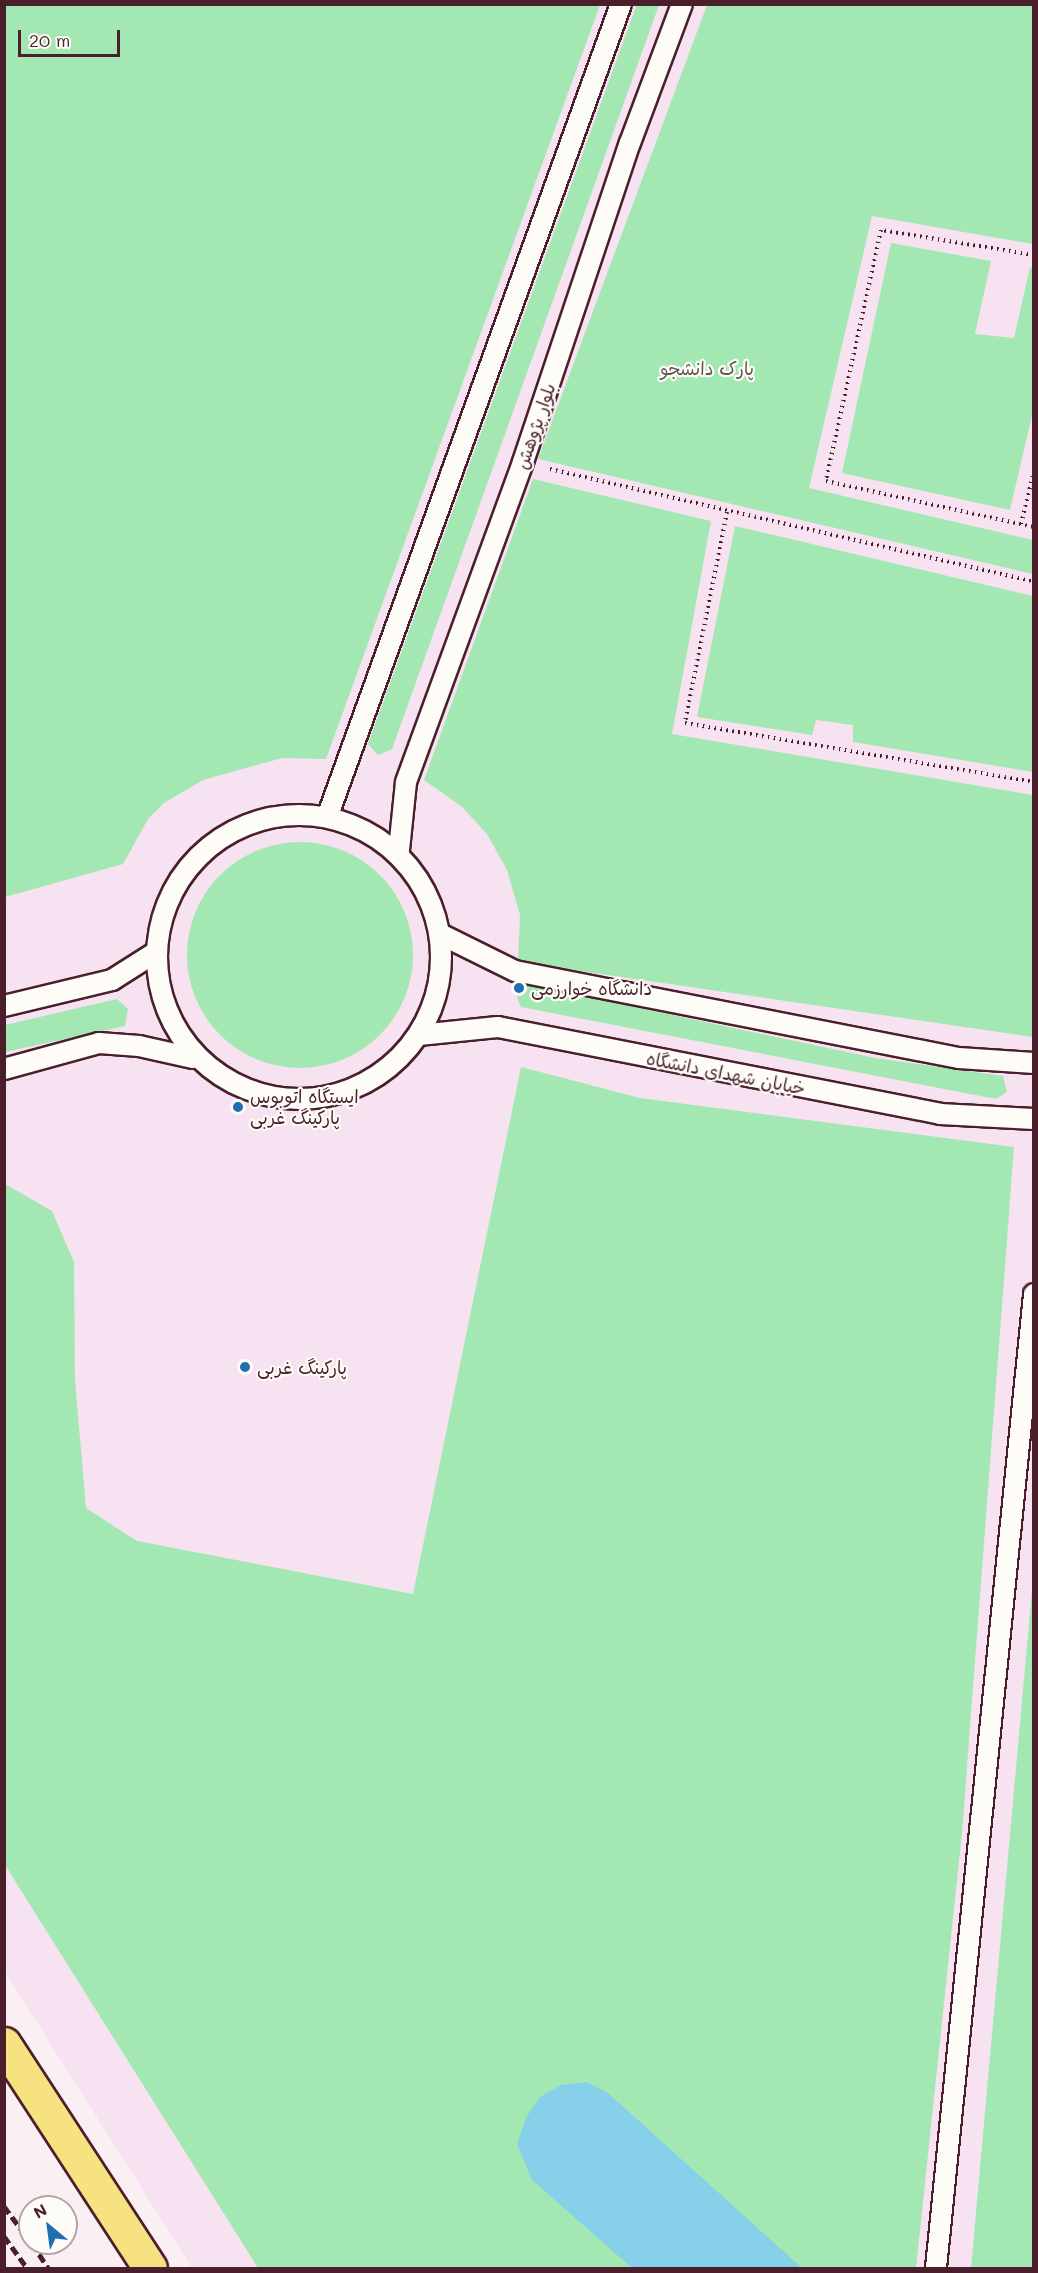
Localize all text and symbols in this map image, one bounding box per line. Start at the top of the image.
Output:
scale bar [21,18,123,56]
text: 20 m [29,28,70,52]
park label: پارک دانشجو [660,357,754,379]
street label: بلوار پژوهش [510,380,560,472]
place label: دانشگاه خوارزمی [531,977,652,999]
marker: دانشگاه خوارزمی [512,981,526,995]
street label: خیابان شهدای دانشگاه [645,1047,807,1099]
place label: ایستگاه اتوبوس پارکینگ غربی [250,1086,359,1128]
marker: ایستگاه اتوبوس پارکینگ غربی [231,1100,245,1114]
place label: پارکینگ غربی [257,1356,347,1378]
marker: پارکینگ غربی [238,1360,252,1374]
north arrow [18,2195,78,2255]
text: N [30,2198,50,2223]

